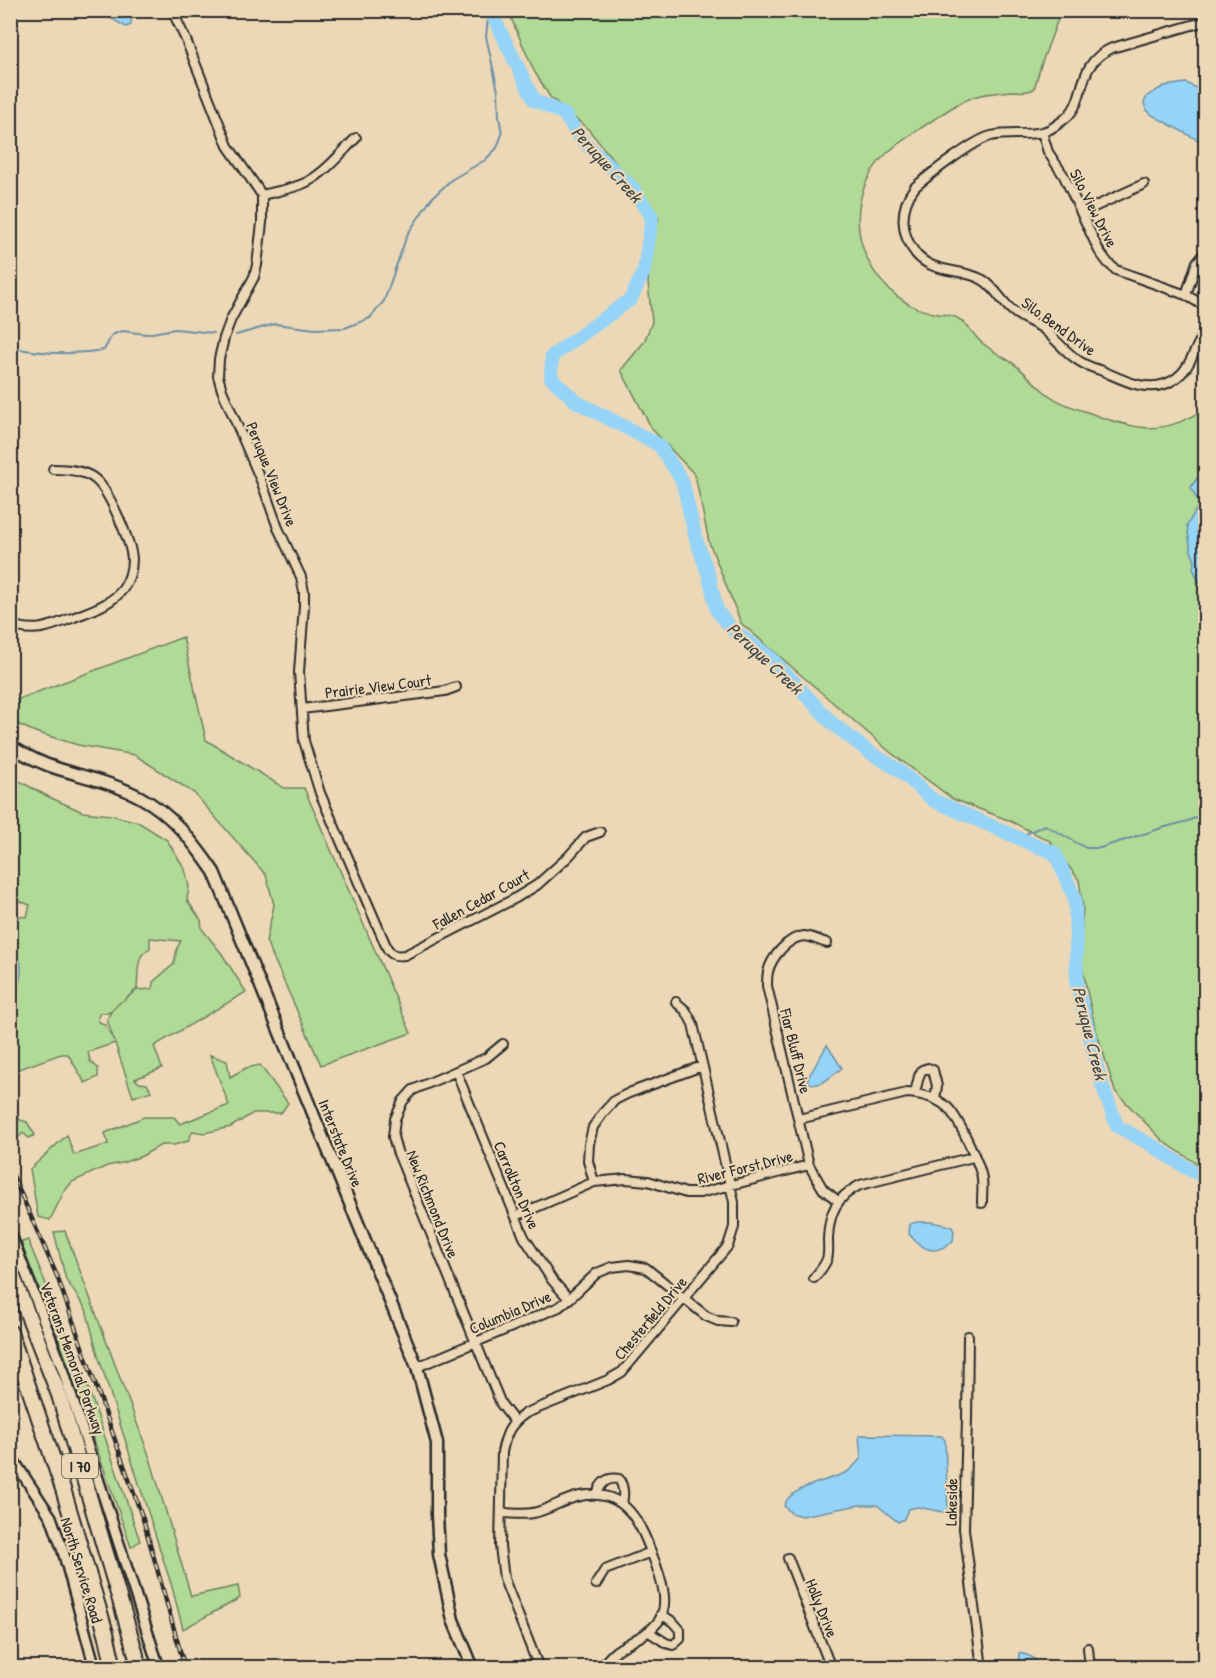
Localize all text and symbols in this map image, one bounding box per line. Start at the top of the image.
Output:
water label: Peruque Creek [566,120,649,209]
street label: Silo View Drive [1065,165,1123,252]
street label: Silo Bend Drive [1017,292,1101,361]
street label: Peruque View Drive [241,419,303,530]
water label: Peruque Creek [722,616,810,701]
street label: Prairie View Court [324,669,433,703]
street label: Fallen Cedar Court [428,863,534,935]
water label: Peruque Creek [1066,984,1114,1084]
street label: Fiar Bluff Drive [775,1005,817,1096]
street label: Interstate Drive [313,1096,369,1191]
street label: Carrollton Drive [489,1138,546,1233]
street label: River Forst Drive [695,1144,796,1189]
street label: New Richmond Drive [401,1147,465,1262]
street label: Chesterfield Drive [608,1271,692,1365]
street label: Veterans Memorial Parkway [35,1279,111,1438]
street label: Columbia Drive [466,1285,555,1339]
road number: I 70 [62,1454,98,1478]
street label: Lakeside [940,1477,962,1526]
street label: North Service Road [55,1514,109,1626]
street label: Holly Drive [800,1575,844,1641]

